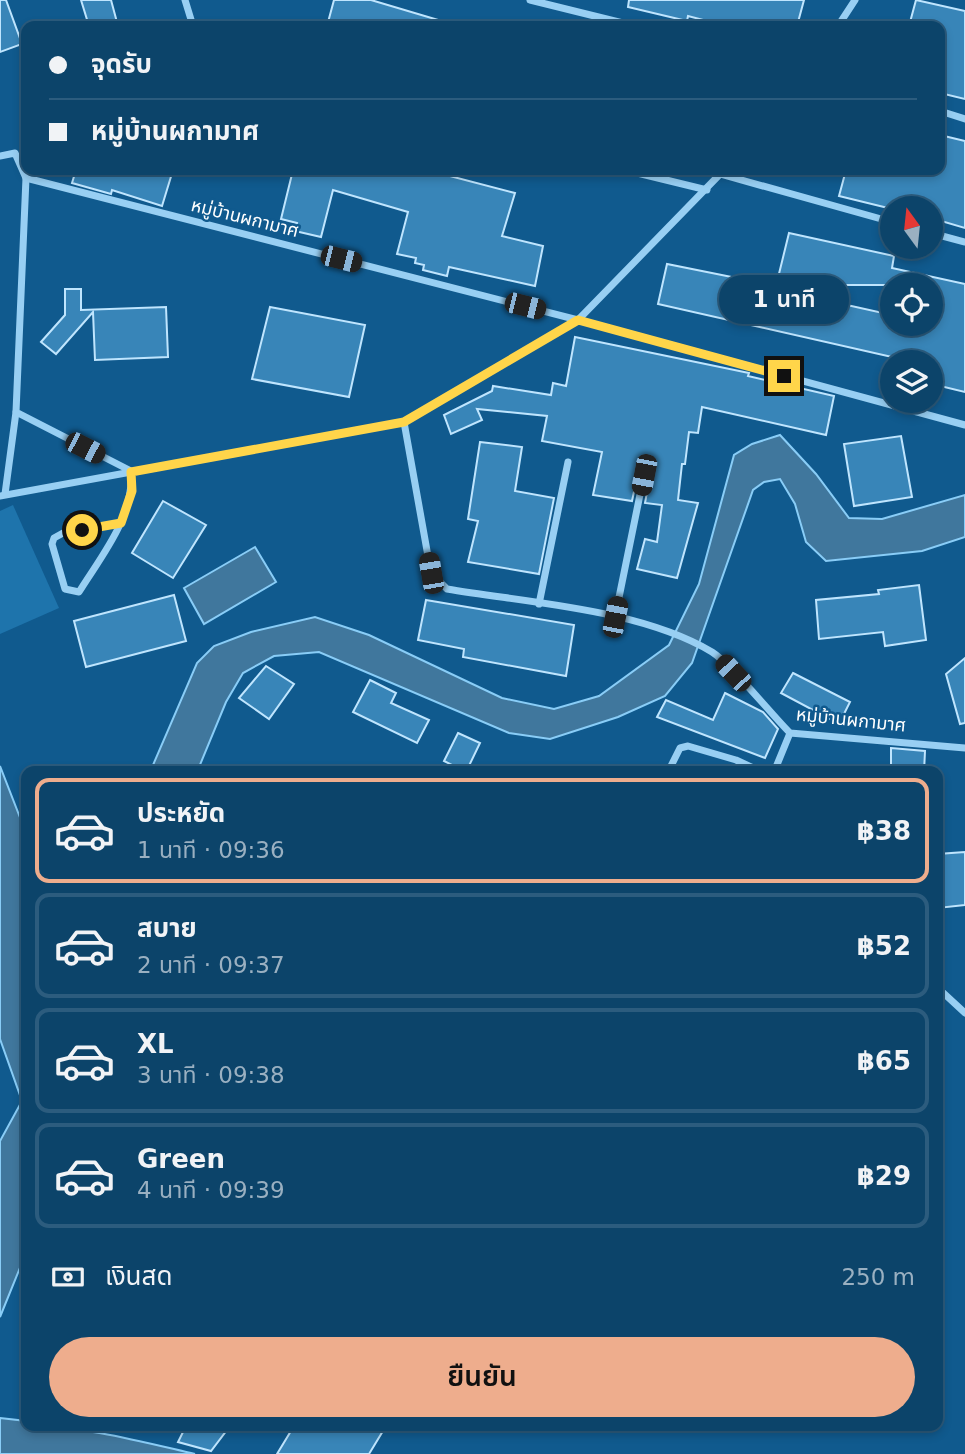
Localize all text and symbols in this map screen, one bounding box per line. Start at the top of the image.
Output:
text: จุดรับ [91,49,152,79]
text: หมู่บ้านผกามาศ [91,116,259,146]
street label: หมู่บ้านผกามาศ [189,194,301,243]
north arrow [880,196,943,259]
map controls [880,196,943,413]
car [319,244,364,274]
button: locate [880,273,943,336]
callout: 1 นาที [719,274,849,324]
text: 1 นาที [753,286,815,312]
car [503,291,548,321]
button: layers [880,350,943,413]
route end [768,360,800,392]
car [62,429,109,467]
car [630,452,659,498]
route start [66,514,98,546]
car [418,550,445,596]
car [601,594,630,640]
car [711,650,756,696]
street label: หมู่บ้านผกามาศ [795,703,907,738]
text: ประหยัด [137,798,225,828]
icon: car [53,799,116,862]
text: ฿38 [857,816,911,846]
text: 1 นาที · 09:36 [137,837,285,863]
text: สบาย [137,913,197,943]
icon: car [53,914,116,977]
text: ฿52 [857,931,911,961]
text: 2 นาที · 09:37 [137,952,285,978]
icon: car [53,1029,116,1092]
text: XL [137,1029,174,1059]
text: ฿65 [857,1046,911,1076]
text: 3 นาที · 09:38 [137,1062,285,1088]
icon: car [53,1144,116,1207]
text: Green [137,1144,225,1174]
text: ฿29 [857,1161,911,1191]
text: 4 นาที · 09:39 [137,1177,285,1203]
icon: cash [49,1258,87,1296]
text: เงินสด [105,1261,172,1291]
text: 250 m [841,1264,915,1290]
button: ยืนยัน [49,1337,915,1417]

